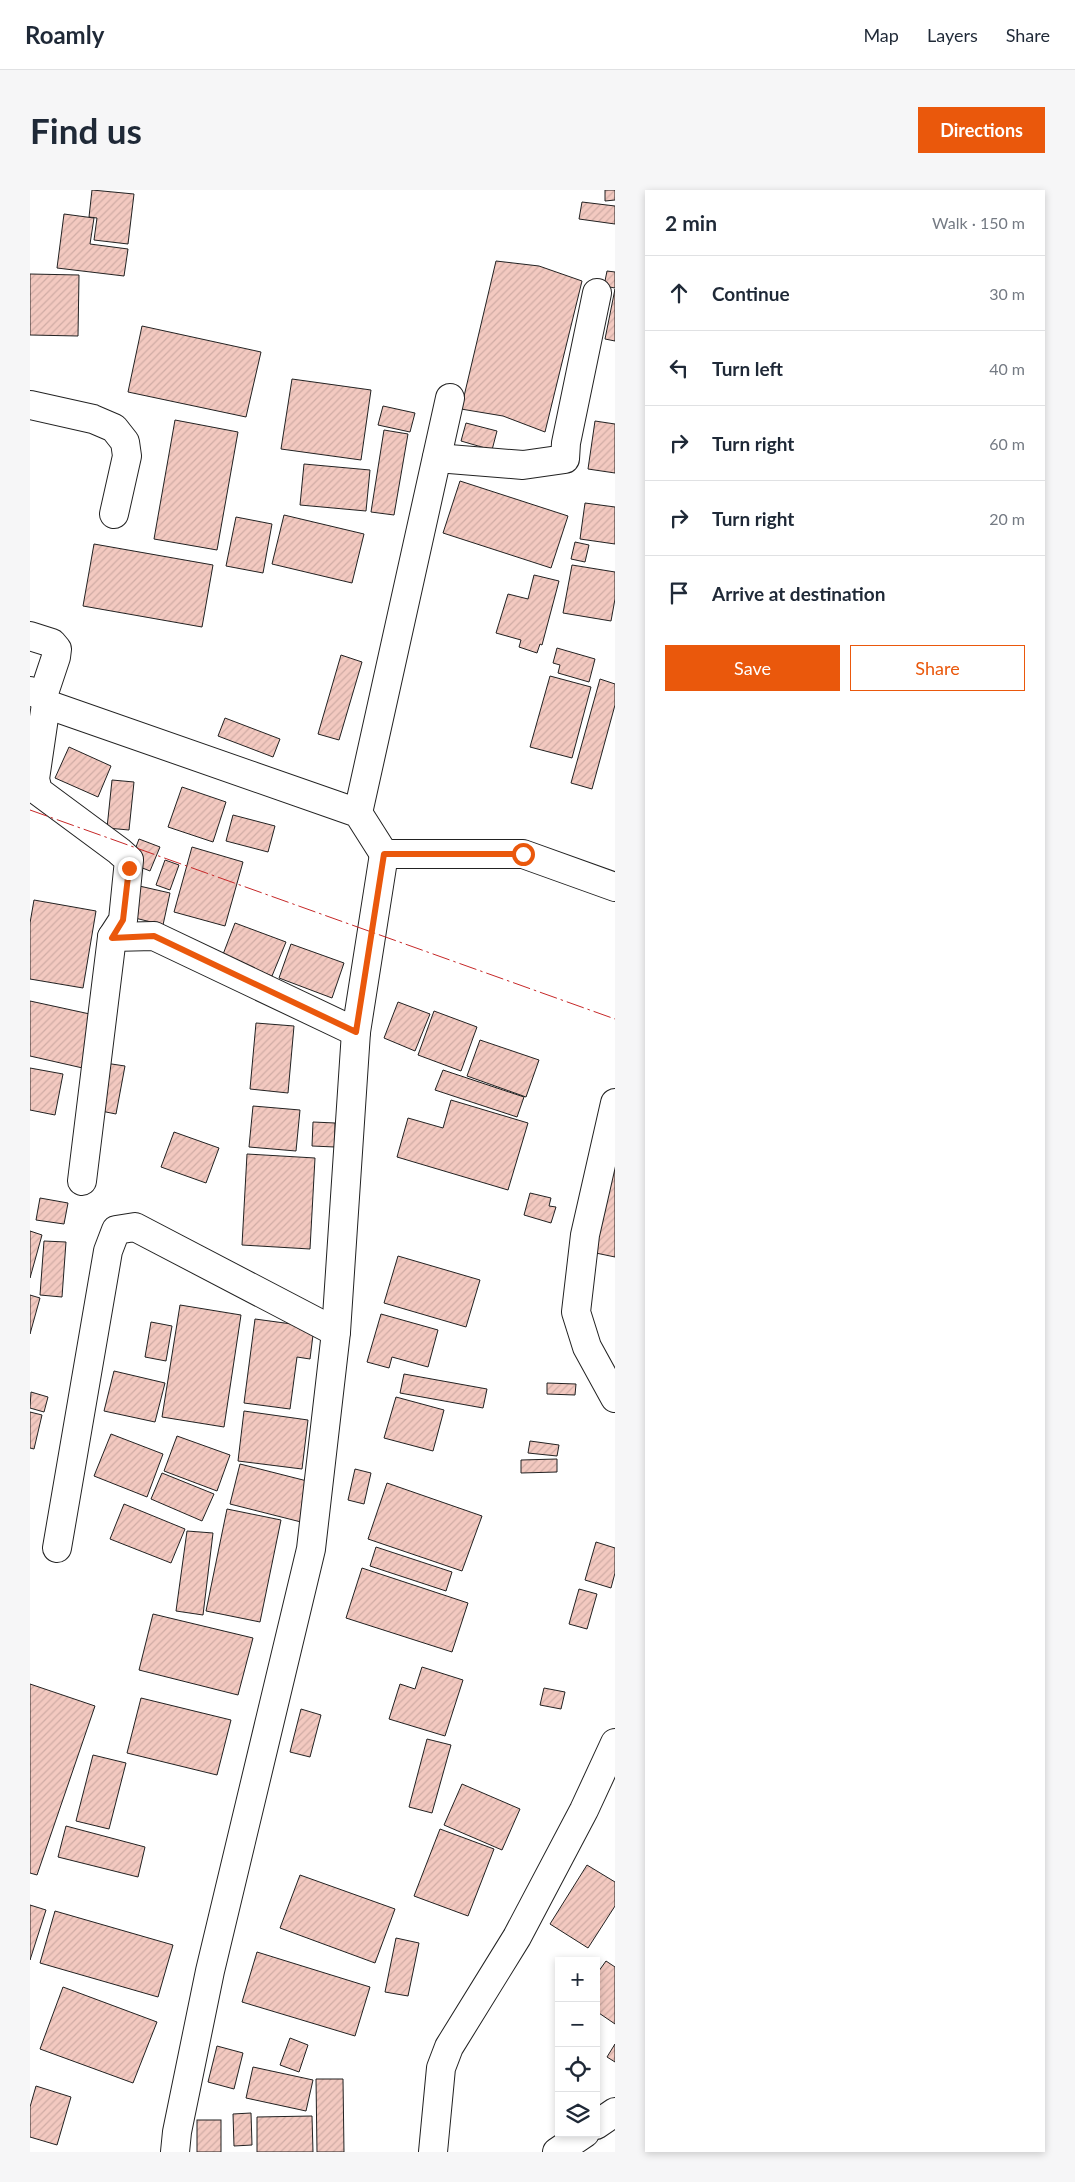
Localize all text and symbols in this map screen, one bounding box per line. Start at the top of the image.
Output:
text: Roamly [25,20,104,49]
text: Map [863,24,899,46]
text: Layers [927,24,978,46]
text: Share [1006,24,1050,46]
button: Directions [918,107,1045,153]
text: Find us [30,109,142,151]
text: 2 min [665,210,717,235]
text: Walk · 150 m [932,213,1025,232]
icon: ahead [665,279,693,307]
text: Continue [712,282,790,305]
text: 30 m [989,284,1025,303]
icon: left [665,354,693,382]
text: Turn left [712,357,783,380]
text: 40 m [989,359,1025,378]
icon: right [665,429,693,457]
text: Turn right [712,432,794,455]
text: 60 m [989,434,1025,453]
icon: right [665,504,693,532]
text: Turn right [712,507,794,530]
text: 20 m [989,509,1025,528]
icon: arrive [665,579,693,607]
text: Arrive at destination [712,582,885,605]
button: Save [665,645,840,691]
button: Share [850,645,1025,691]
route start [512,843,535,866]
route end [118,857,141,880]
map controls [555,1957,600,2137]
button: + [555,1957,600,2002]
button: − [555,2002,600,2047]
button: locate [555,2047,600,2092]
button: layers [555,2092,600,2137]

